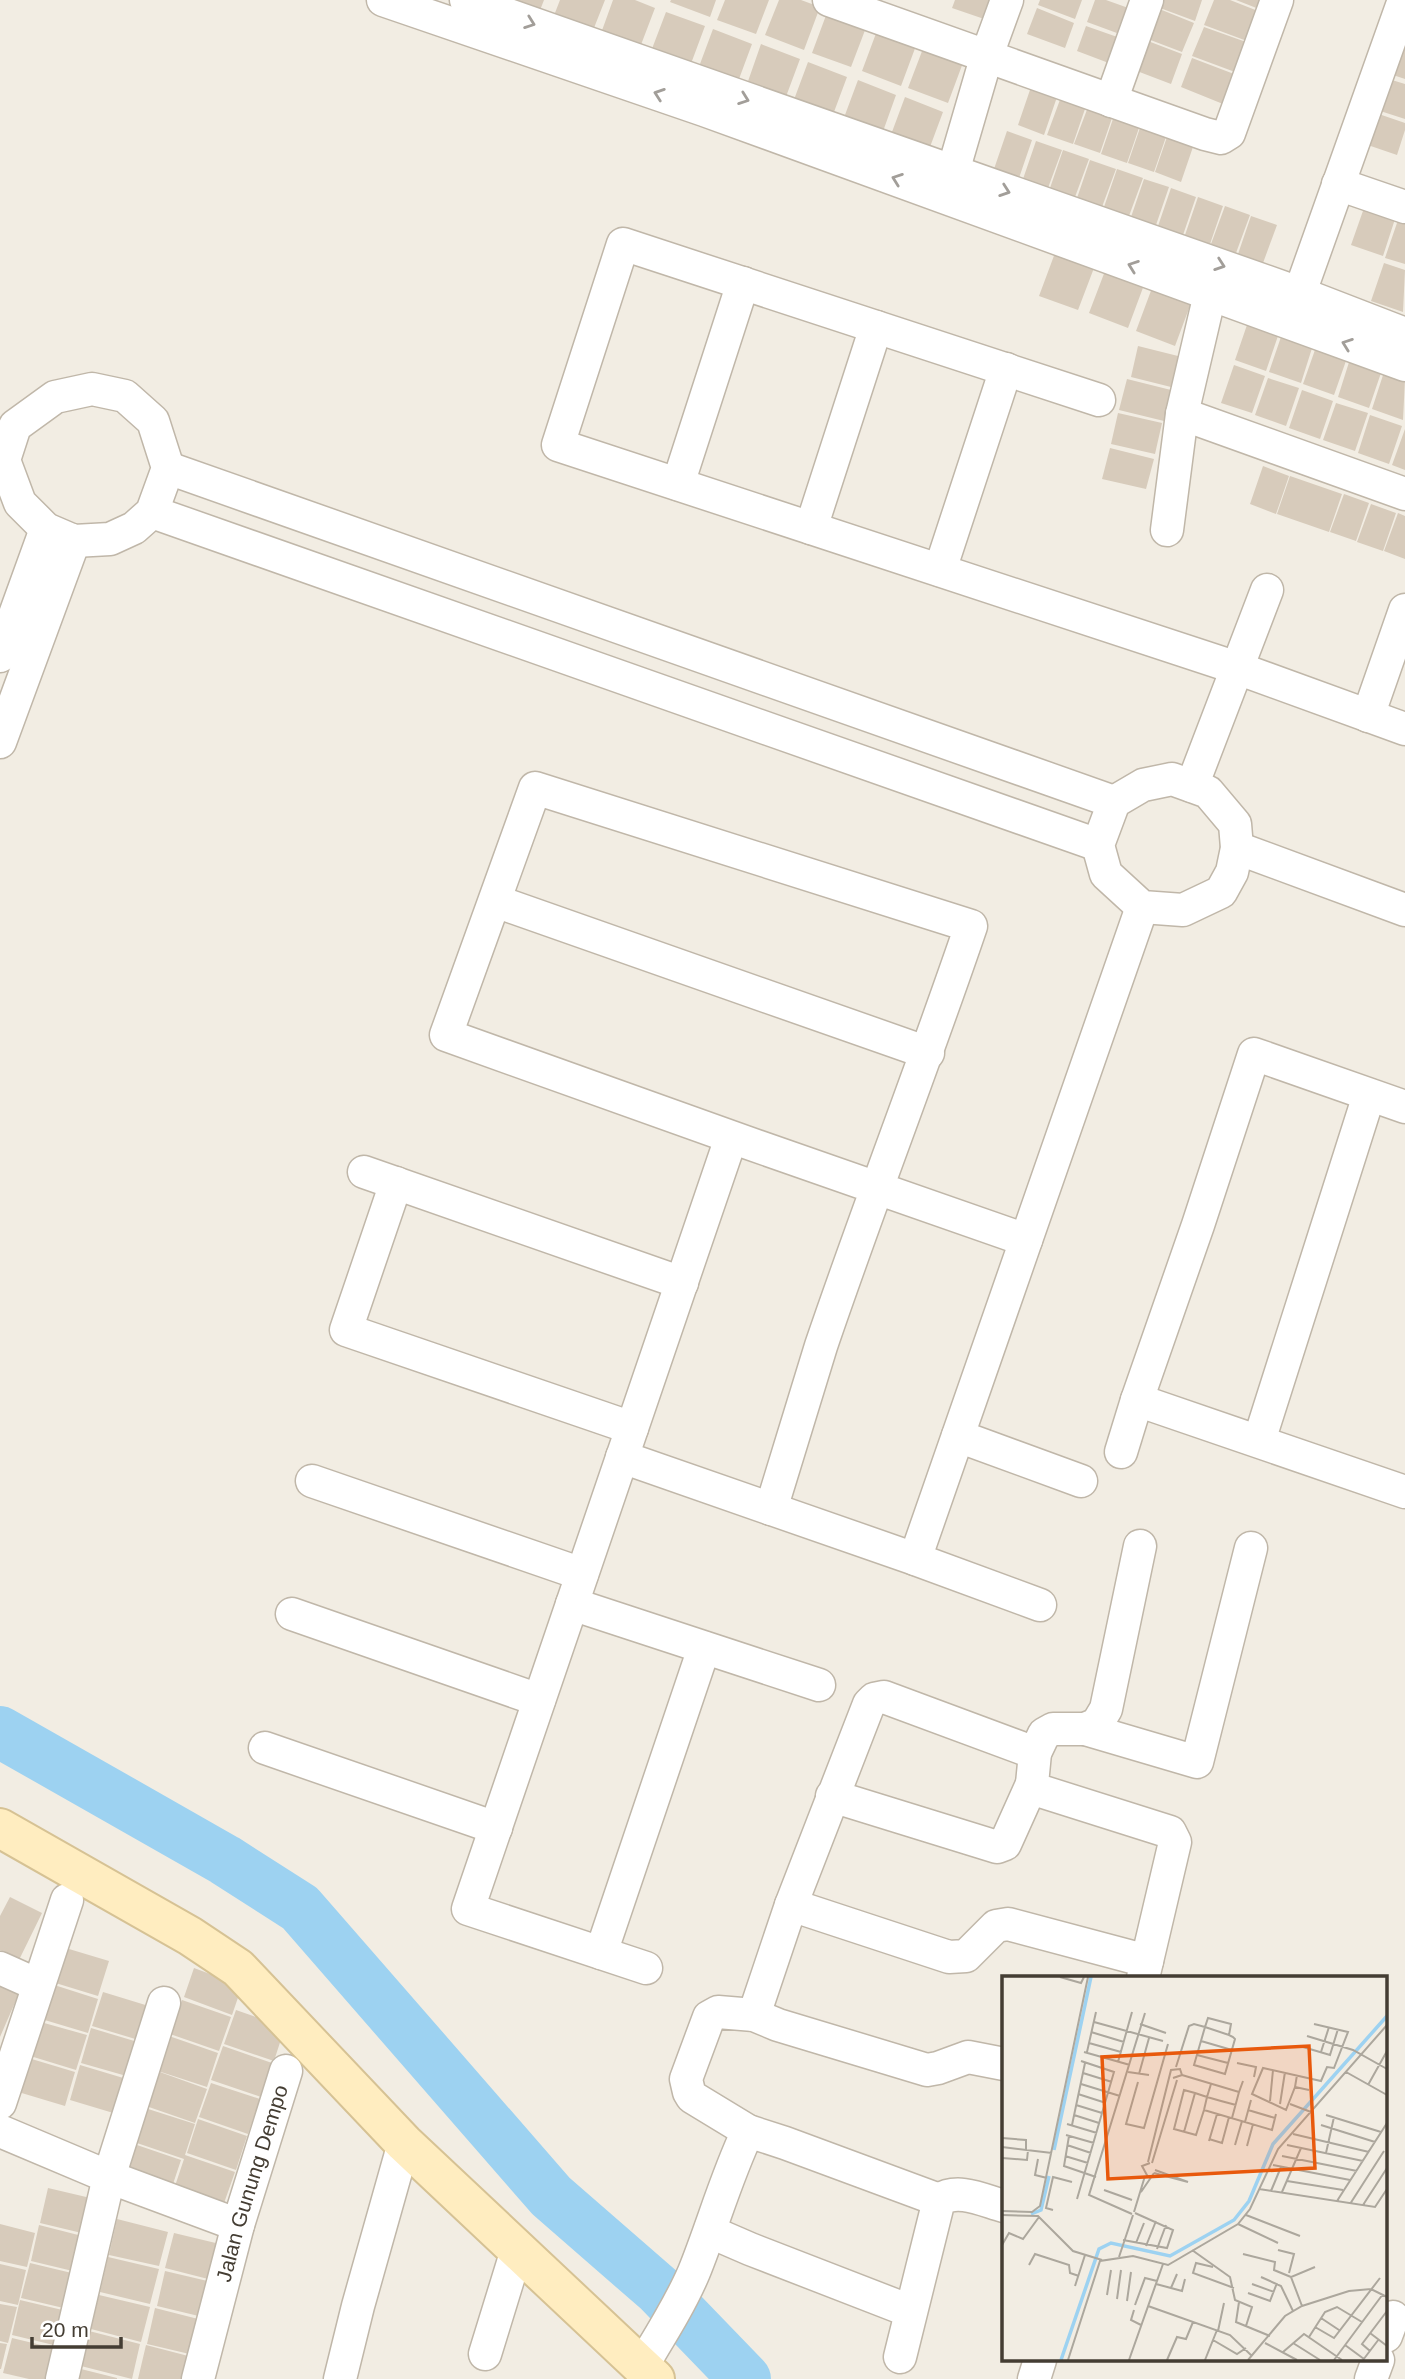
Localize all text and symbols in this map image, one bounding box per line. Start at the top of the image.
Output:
one-way arrow [523,15,535,29]
one-way arrow [654,88,666,102]
one-way arrow [738,91,750,105]
one-way arrow [891,173,903,187]
one-way arrow [998,183,1011,197]
one-way arrow [1213,257,1225,271]
one-way arrow [1128,260,1140,274]
one-way arrow [1342,338,1354,352]
inset map [1002,1976,1388,2362]
street label: Jalan Gunung Dempo [212,2082,292,2284]
scale bar [32,2306,121,2350]
text: 20 m [42,2318,89,2341]

